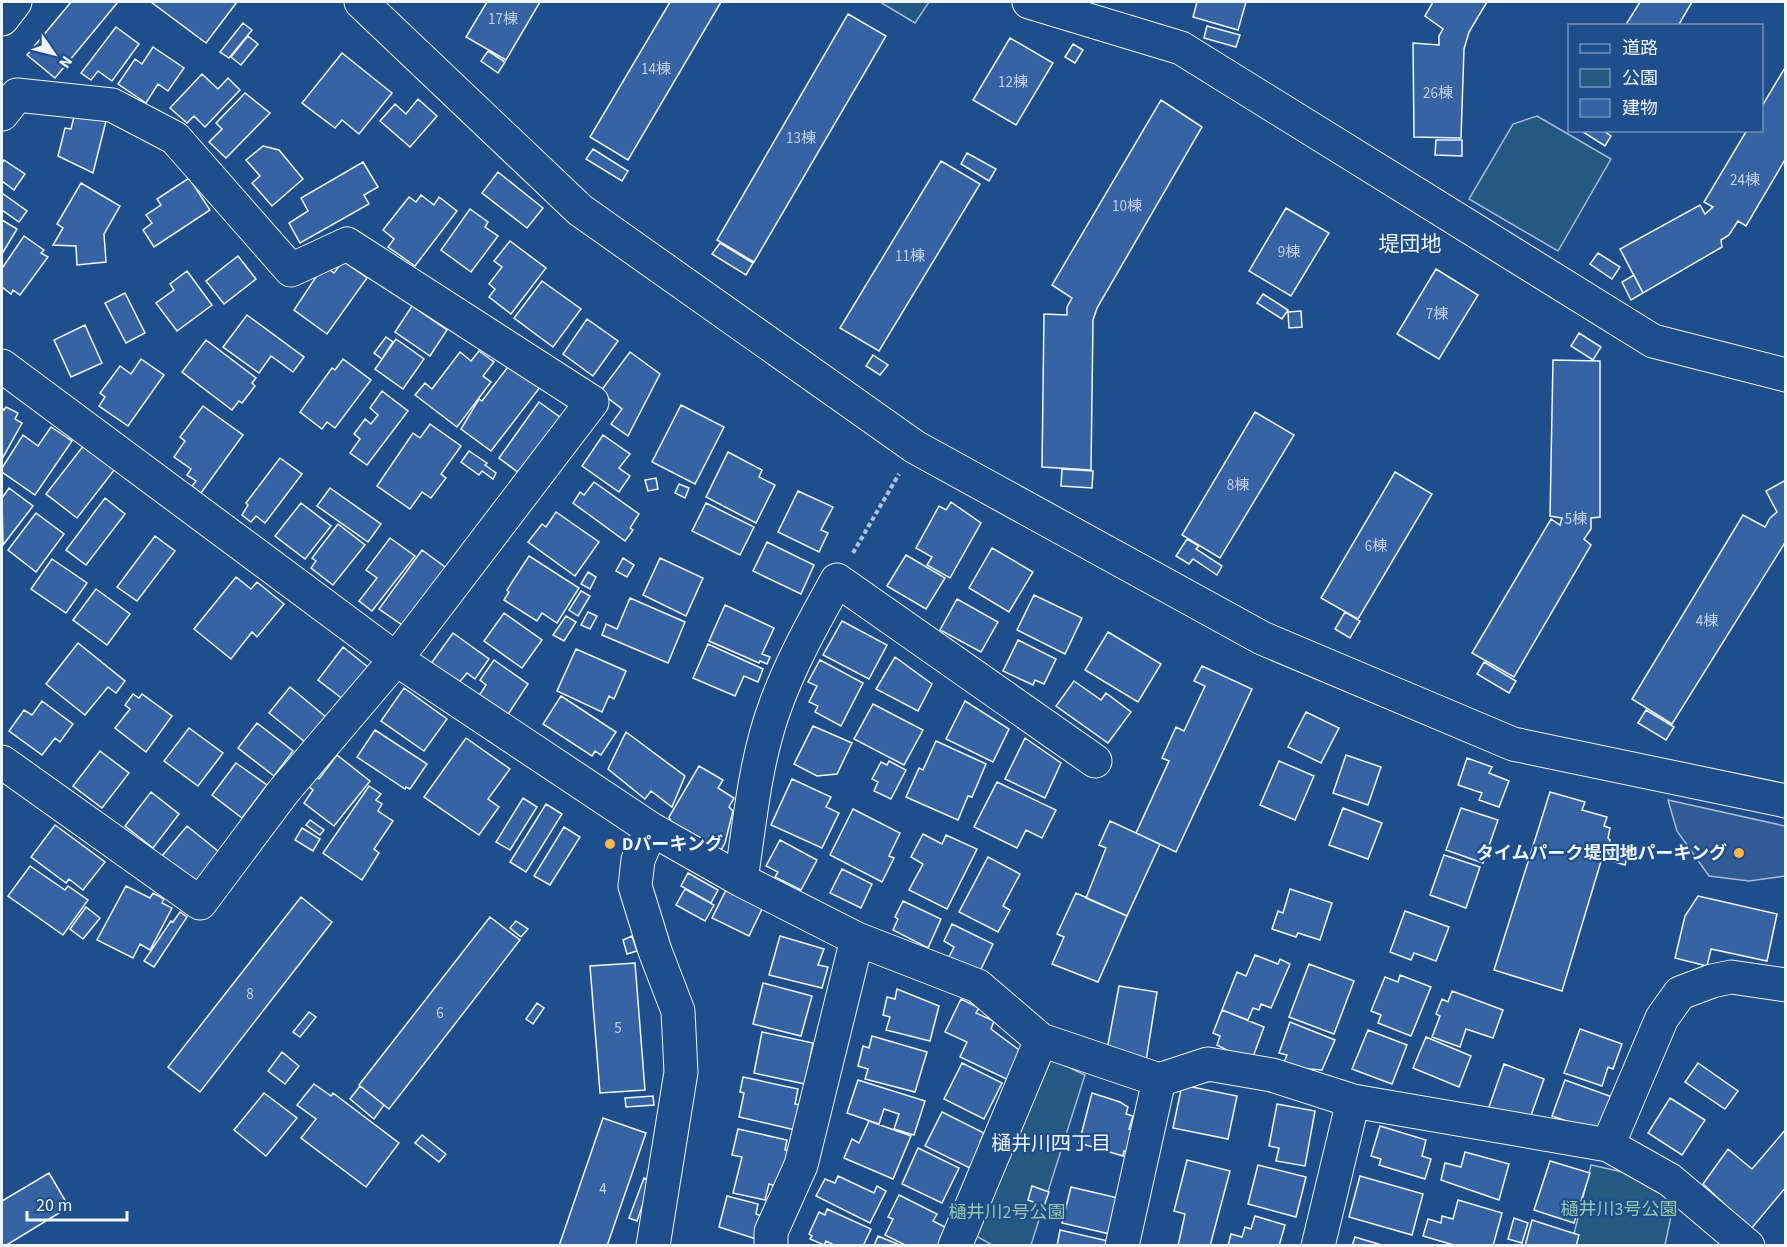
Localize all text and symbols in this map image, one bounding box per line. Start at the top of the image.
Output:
house number: 17棟 [488,9,518,30]
north arrow [24,24,84,84]
legend [1568,24,1763,132]
text: 道路 [1622,36,1658,61]
text: N [53,51,78,73]
house number: 14棟 [641,59,671,80]
text: 公園 [1622,66,1658,91]
house number: 12棟 [998,72,1028,93]
house number: 26棟 [1423,83,1453,104]
text: 建物 [1622,96,1658,121]
house number: 13棟 [786,128,816,149]
house number: 24棟 [1730,170,1760,191]
house number: 10棟 [1112,196,1142,217]
district label: 堤団地 [1379,229,1442,259]
house number: 9棟 [1278,242,1300,263]
house number: 11棟 [895,246,925,267]
house number: 7棟 [1426,304,1448,325]
house number: 8棟 [1227,475,1249,496]
house number: 5棟 [1565,509,1587,530]
house number: 6棟 [1365,536,1387,557]
house number: 4棟 [1696,611,1718,632]
place label: Dパーキング [622,832,723,857]
marker: Dパーキング [603,837,617,851]
place label: タイムパーク堤団地パーキング [1476,841,1727,866]
marker: タイムパーク堤団地パーキング [1732,846,1746,860]
house number: 8 [246,984,254,1005]
house number: 6 [436,1003,444,1024]
house number: 5 [614,1018,622,1039]
district label: 樋井川四丁目 [991,1130,1111,1158]
house number: 4 [599,1179,607,1200]
scale bar [27,1184,128,1222]
text: 20 m [36,1193,72,1218]
park label: 樋井川3号公園 [1561,1197,1677,1222]
park label: 樋井川2号公園 [949,1200,1065,1225]

